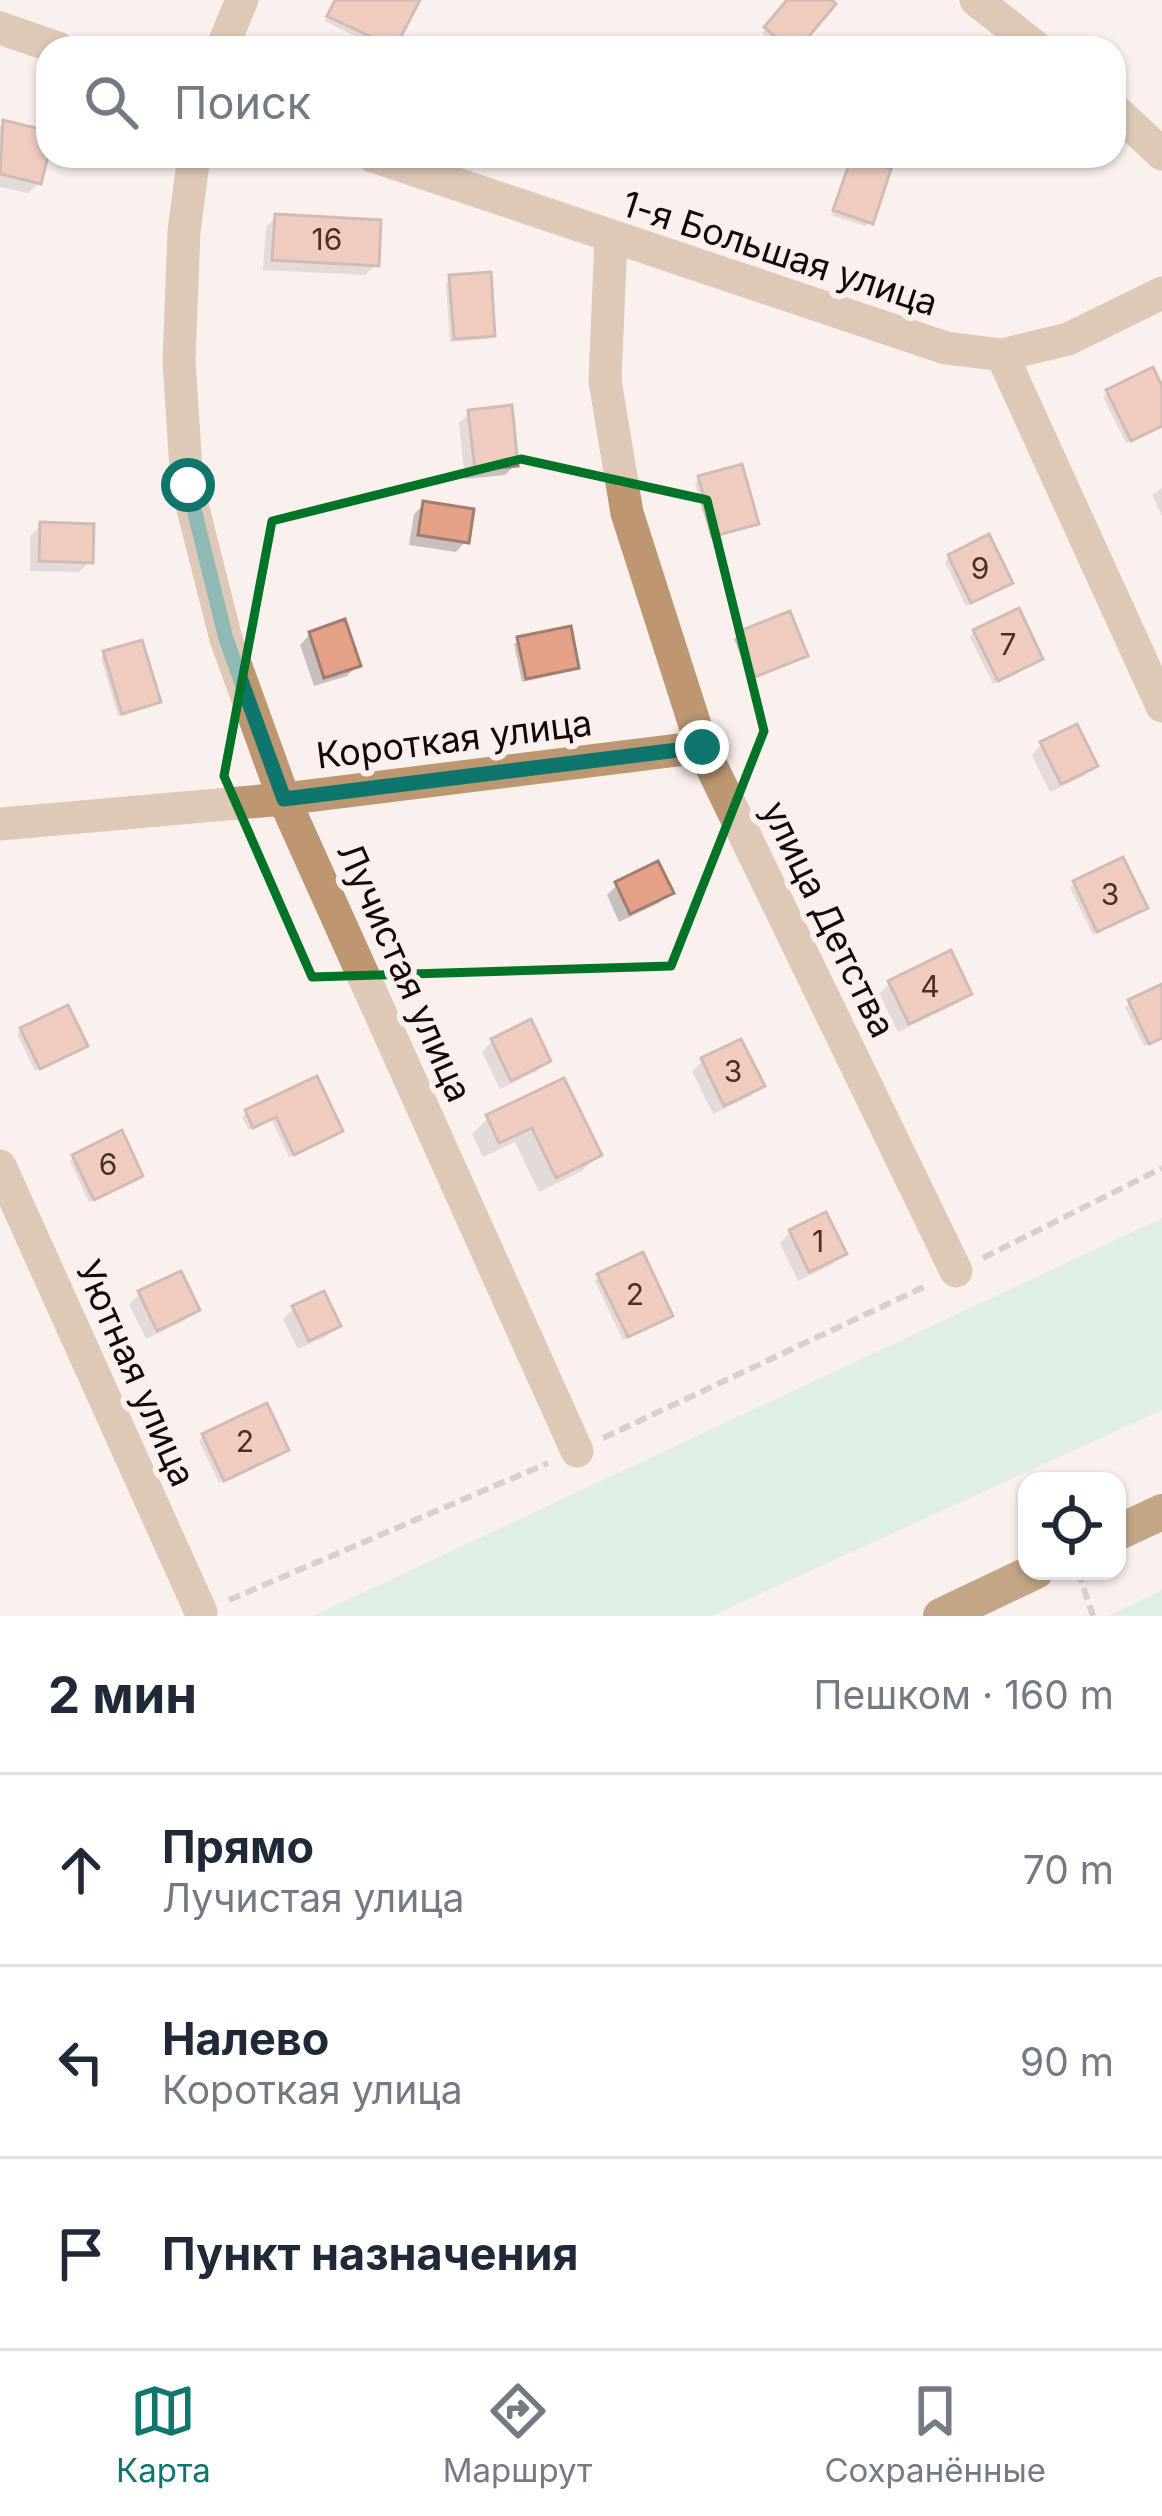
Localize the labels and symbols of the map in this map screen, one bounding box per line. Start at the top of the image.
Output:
street label: 1-я Большая улица [617,181,943,325]
house number: 16 [312,221,342,257]
route start [161,458,215,512]
house number: 9 [971,550,989,586]
house number: 7 [1000,626,1016,662]
street label: Короткая улица [314,700,594,778]
route end [675,720,729,774]
street label: улица Детства [753,794,905,1044]
street label: Лучистая улица [328,836,482,1108]
house number: 3 [1101,876,1119,912]
house number: 4 [920,968,940,1004]
house number: 3 [724,1053,742,1089]
house number: 6 [99,1146,117,1182]
house number: 1 [812,1223,824,1259]
street label: Уютная улица [67,1253,205,1493]
house number: 2 [626,1276,644,1312]
house number: 2 [236,1423,254,1459]

